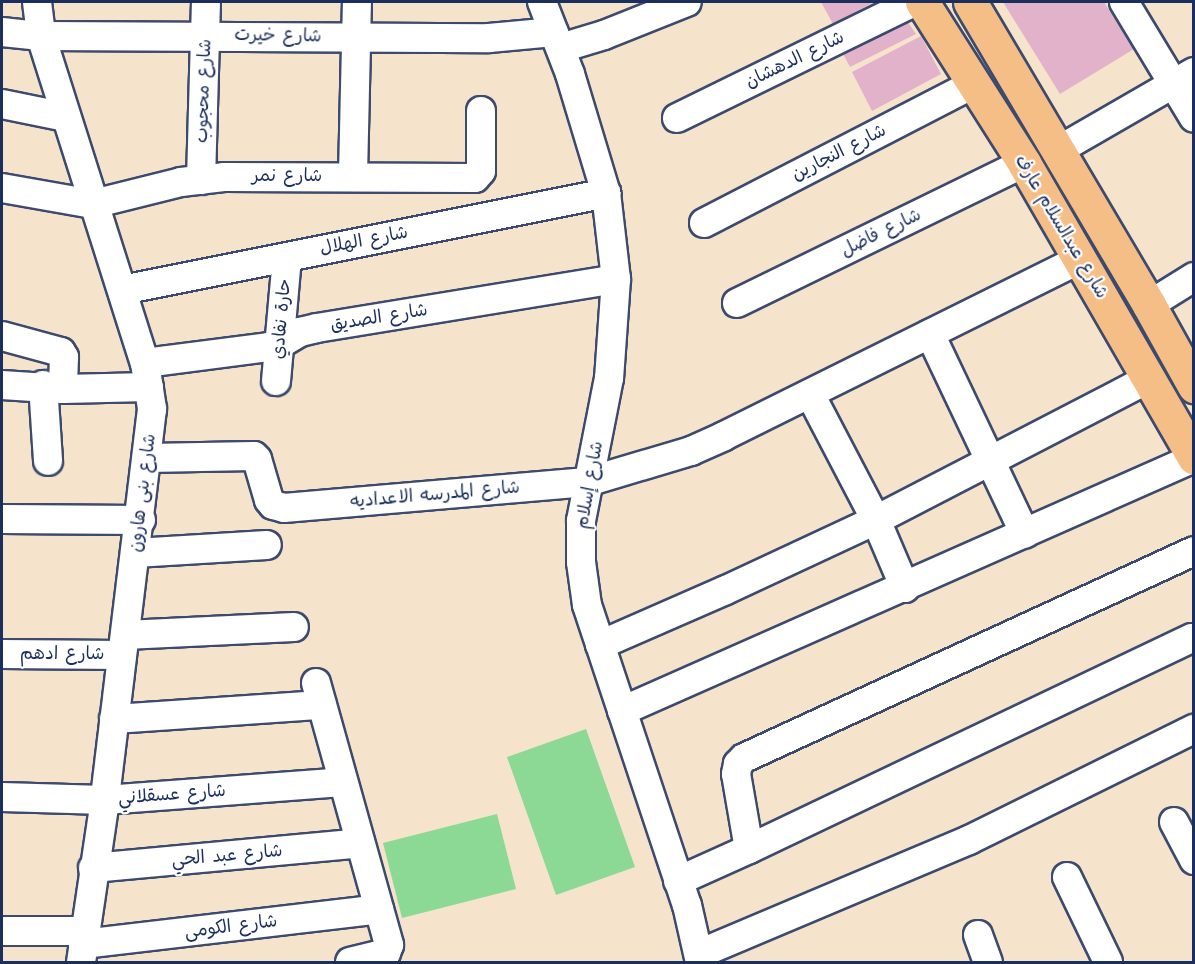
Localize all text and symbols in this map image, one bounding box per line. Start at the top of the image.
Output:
street label: شارع خيرت [234,24,322,48]
street label: شارع الدهشان [742,27,848,93]
street label: شارع محجوب [191,39,217,143]
street label: شارع النجارين [788,120,890,186]
street label: شارع عبدالسلام عارف [1010,151,1112,303]
street label: شارع نمر [252,165,322,187]
street label: شارع فاضل [837,204,925,262]
street label: شارع الهلال [318,222,410,260]
street label: حارة نفادي [268,278,296,360]
street label: شارع الصديق [329,300,429,336]
street label: شارع بنى هارون [125,433,161,553]
street label: شارع إسلام [572,439,608,531]
street label: شارع المدرسه الاعداديه [349,477,521,513]
street label: شارع ادهم [20,643,104,665]
street label: شارع عسقلاني [118,780,226,810]
street label: شارع عبد الحي [171,840,283,872]
street label: شارع الكومى [183,911,279,943]

